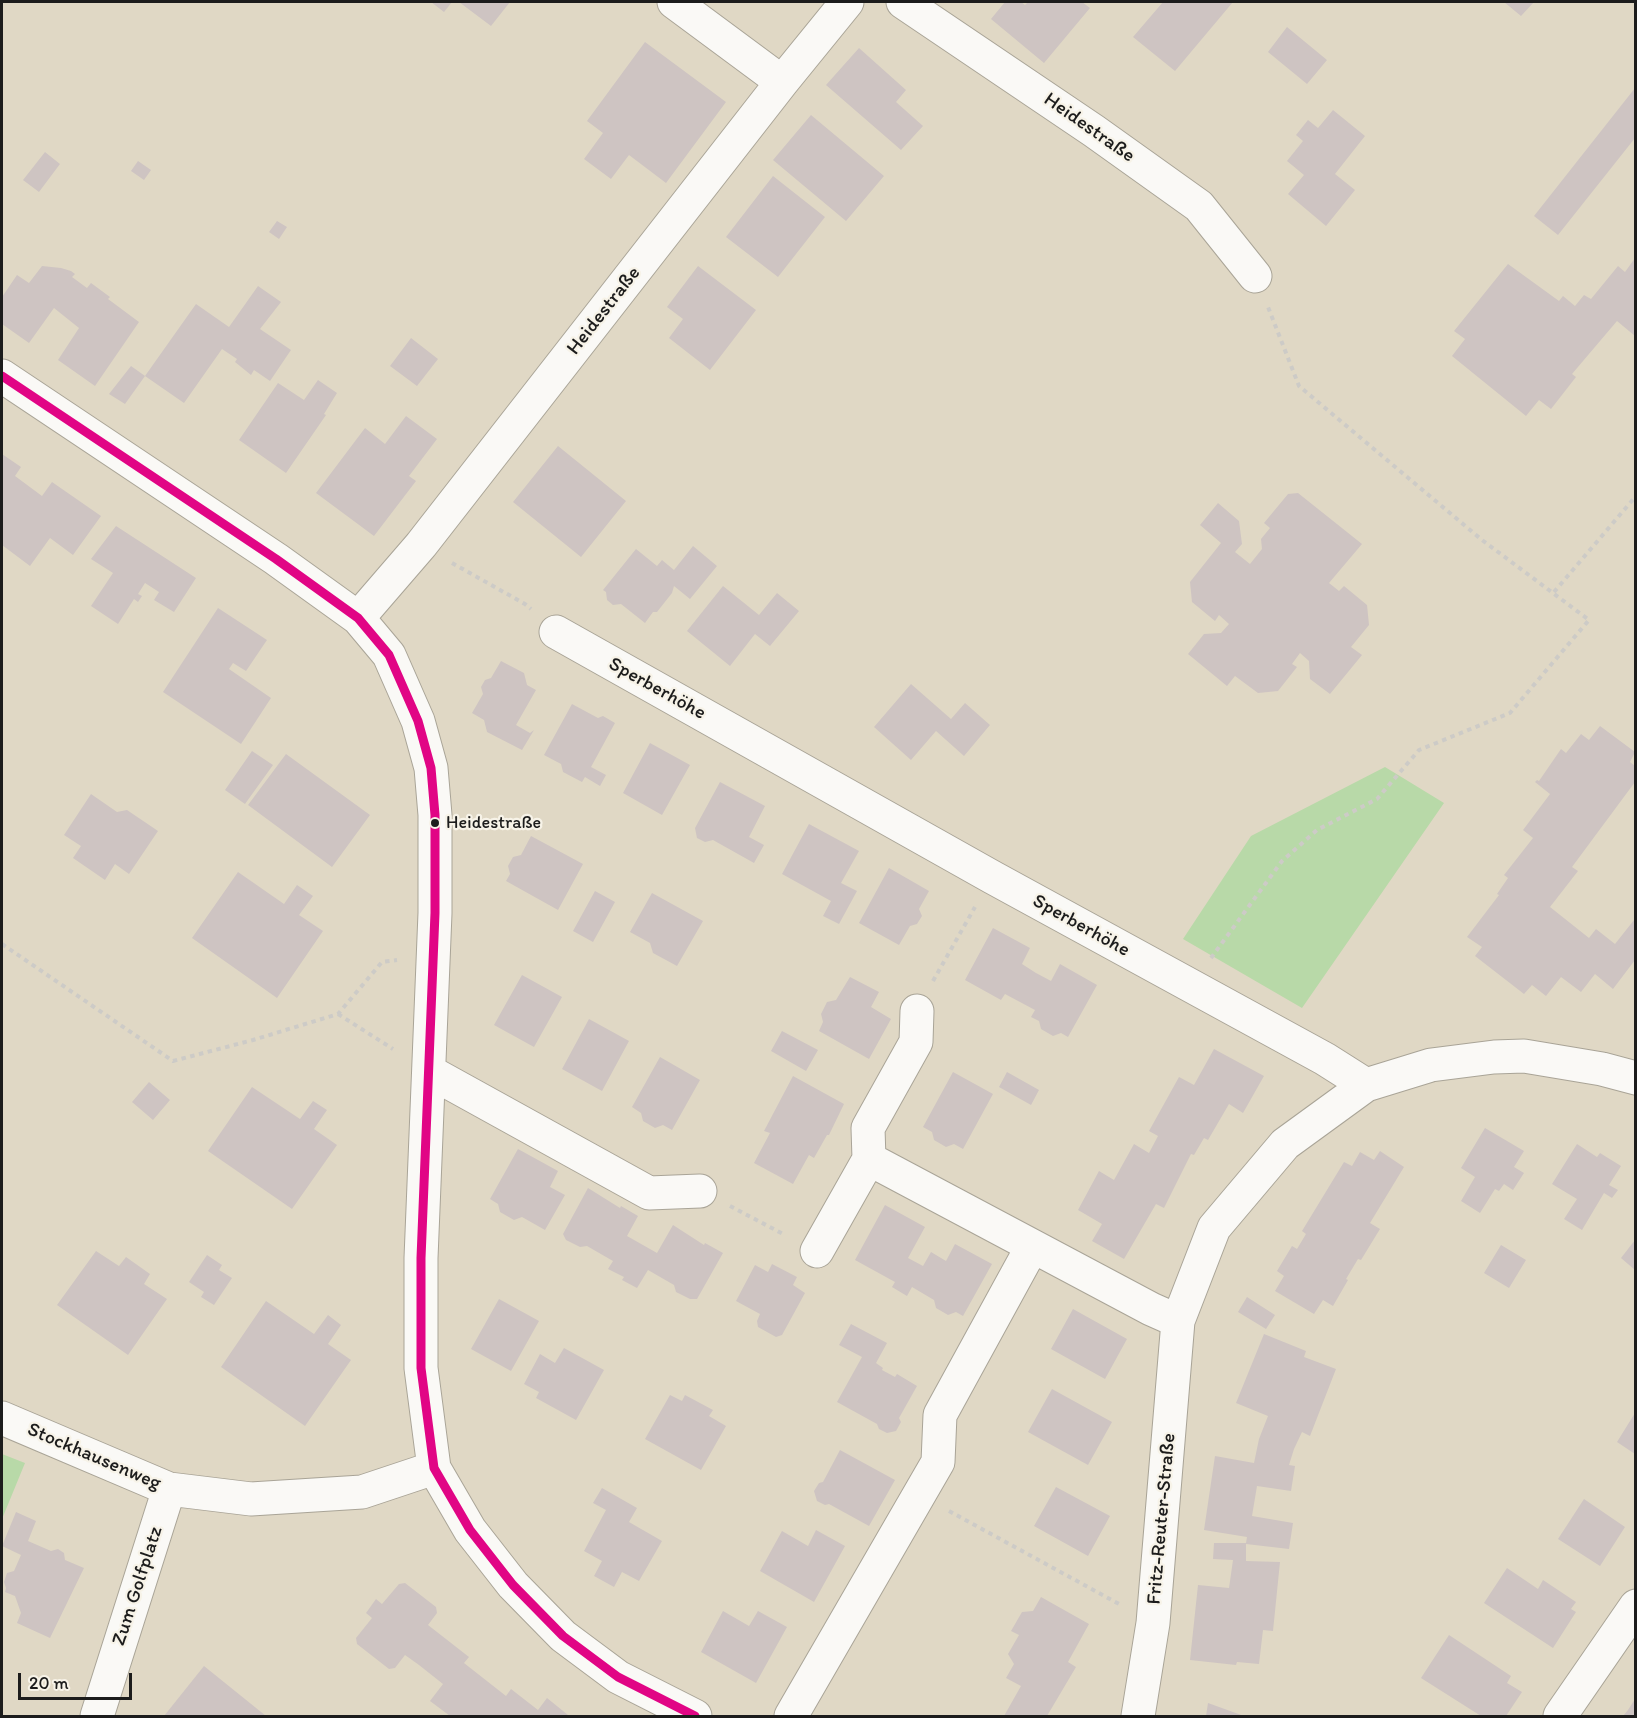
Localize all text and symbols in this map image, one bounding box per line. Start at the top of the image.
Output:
street label: Heidestraße [1039,88,1139,168]
street label: Heidestraße [562,262,646,360]
street label: Sperberhöhe [604,652,710,726]
place label: Heidestraße [446,812,541,834]
marker: Heidestraße [429,817,441,829]
street label: Sperberhöhe [1028,889,1134,963]
street label: Stockhausenweg [23,1418,165,1496]
street label: Fritz-Reuter-Straße [1143,1432,1181,1606]
street label: Zum Golfplatz [107,1523,169,1649]
scale bar [21,1661,135,1699]
text: 20 m [29,1672,69,1694]

